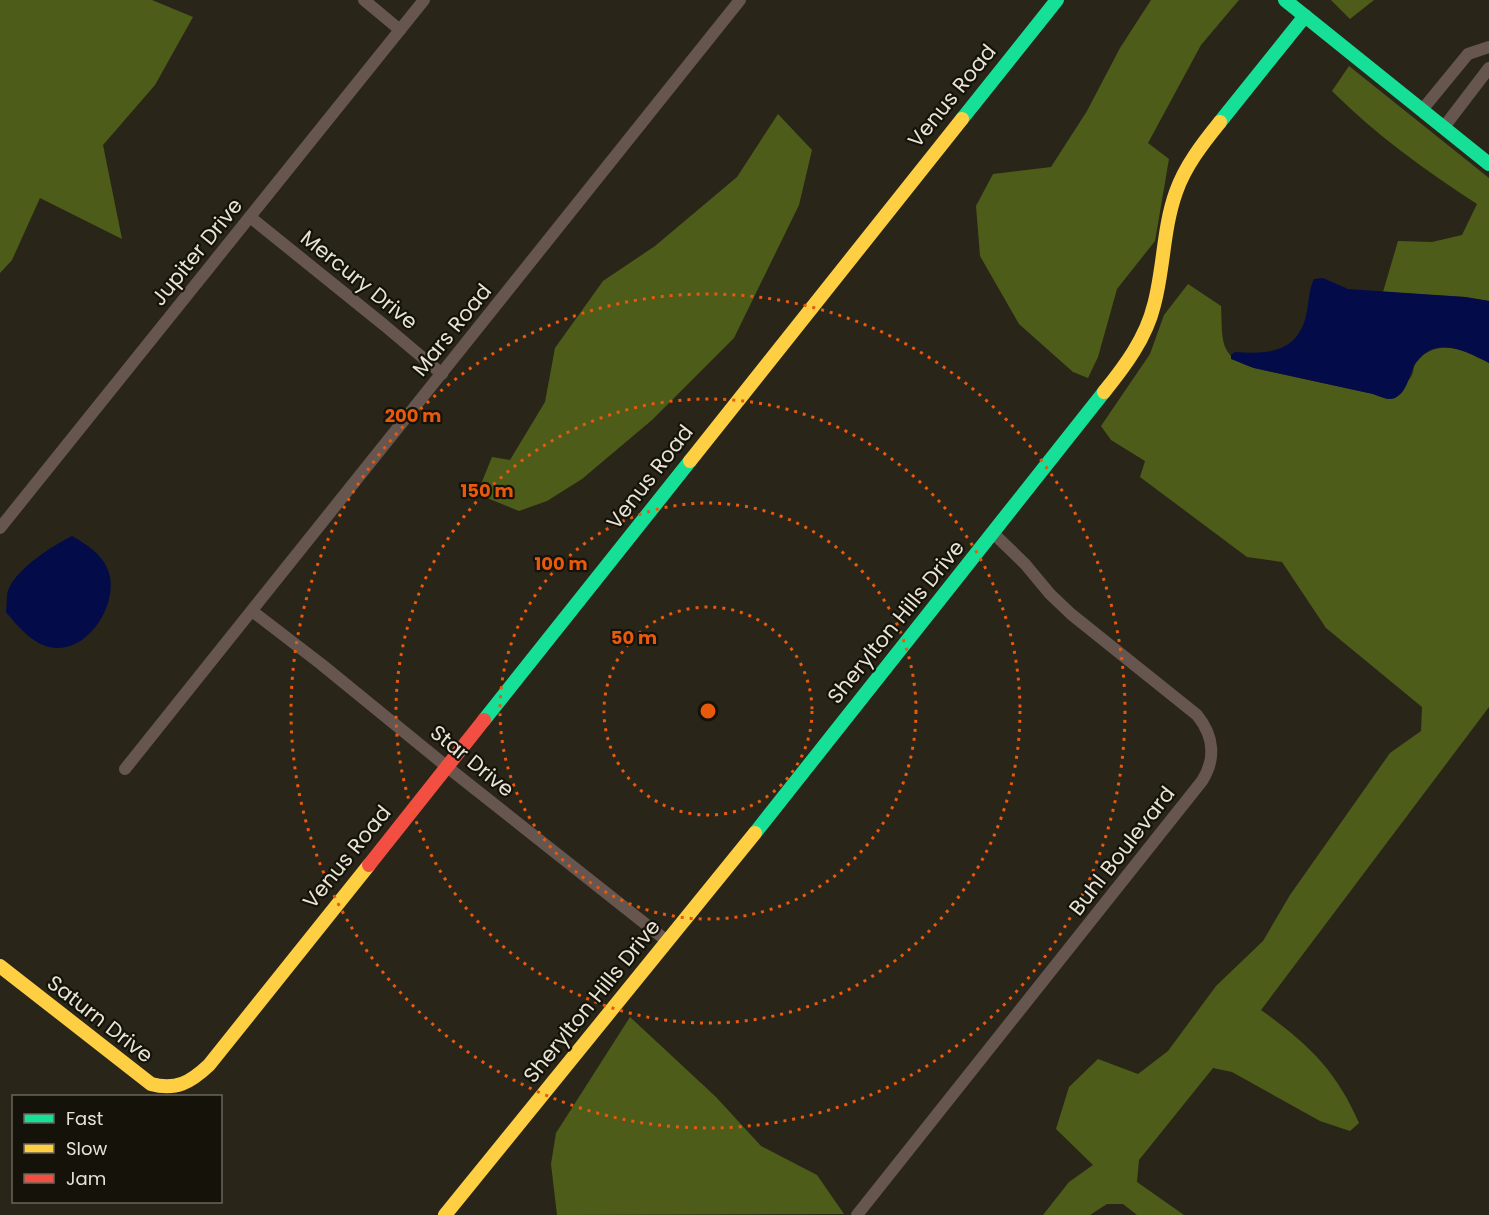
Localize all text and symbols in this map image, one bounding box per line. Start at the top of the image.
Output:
street label: Venus Road [901,38,1002,153]
street label: Jupiter Drive [144,192,249,312]
street label: Mercury Drive [295,223,424,336]
street label: Mars Road [405,277,498,382]
text: 200 m [385,403,441,428]
street label: Venus Road [600,418,700,535]
text: 150 m [460,478,514,503]
street label: Sherylton Hills Drive [820,534,971,710]
text: 100 m [534,551,588,576]
text: 50 m [611,625,657,650]
centre of rings [698,701,718,721]
street label: Star Drive [424,718,520,803]
street label: Buhl Boulevard [1062,780,1181,921]
street label: Venus Road [296,799,397,914]
street label: Sherylton Hills Drive [516,913,667,1089]
street label: Saturn Drive [41,968,159,1069]
legend [12,1095,222,1203]
text: Fast [66,1106,103,1131]
text: Slow [66,1136,108,1161]
text: Jam [66,1166,106,1191]

